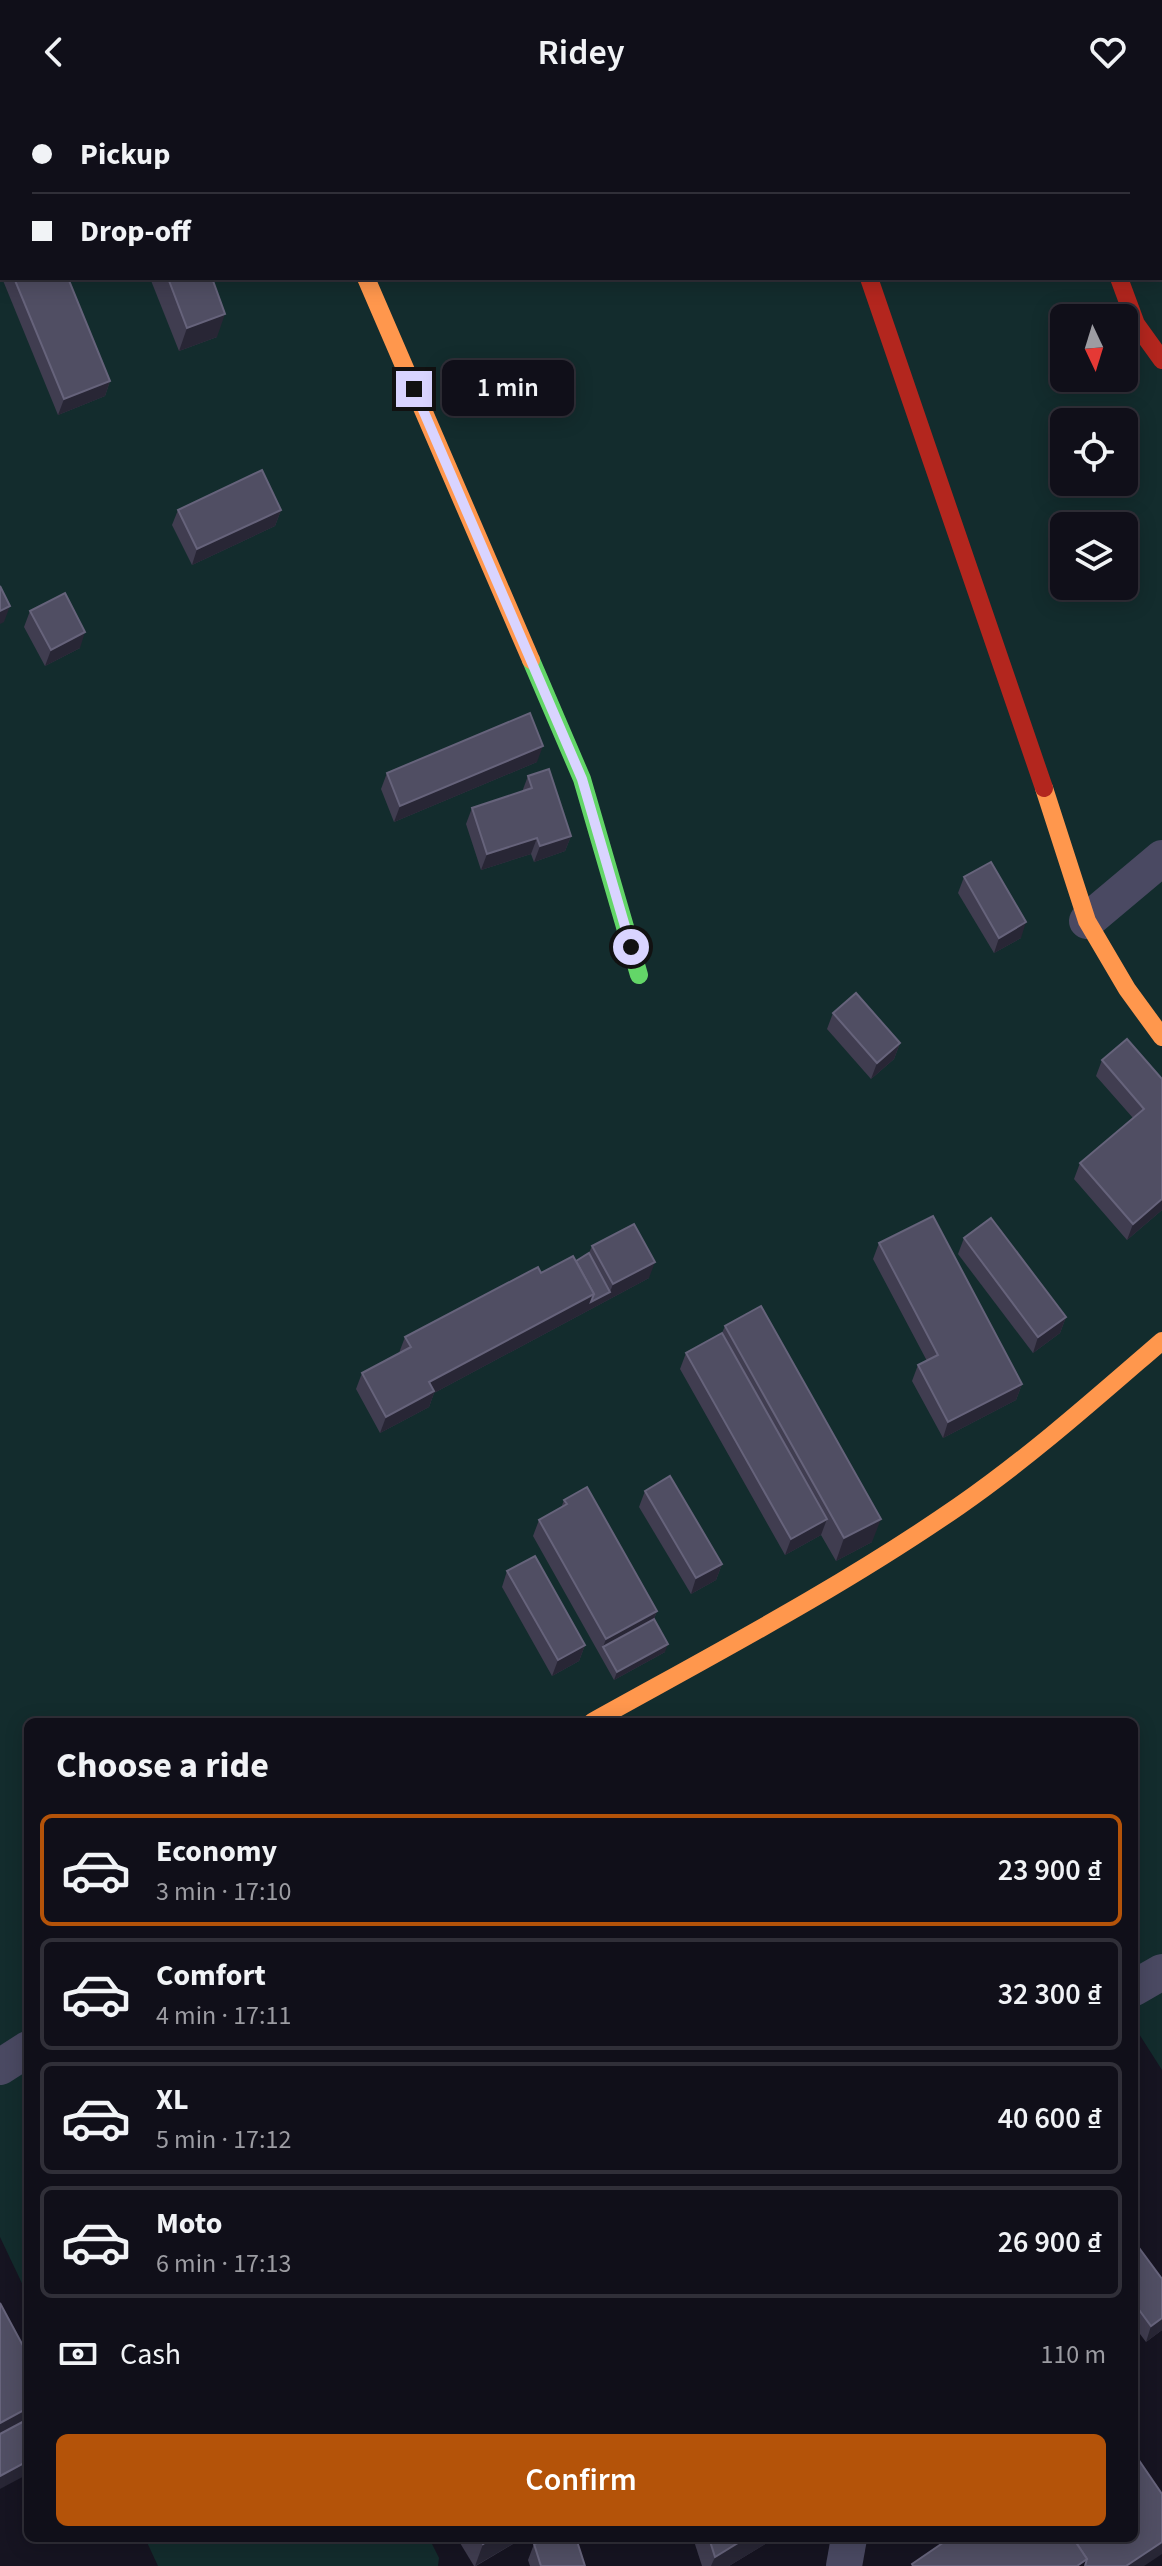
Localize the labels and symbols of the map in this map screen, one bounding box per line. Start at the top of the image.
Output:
north arrow [1050,304,1138,392]
callout: 1 min [442,361,574,417]
route end [396,371,432,407]
route start [613,929,649,965]

